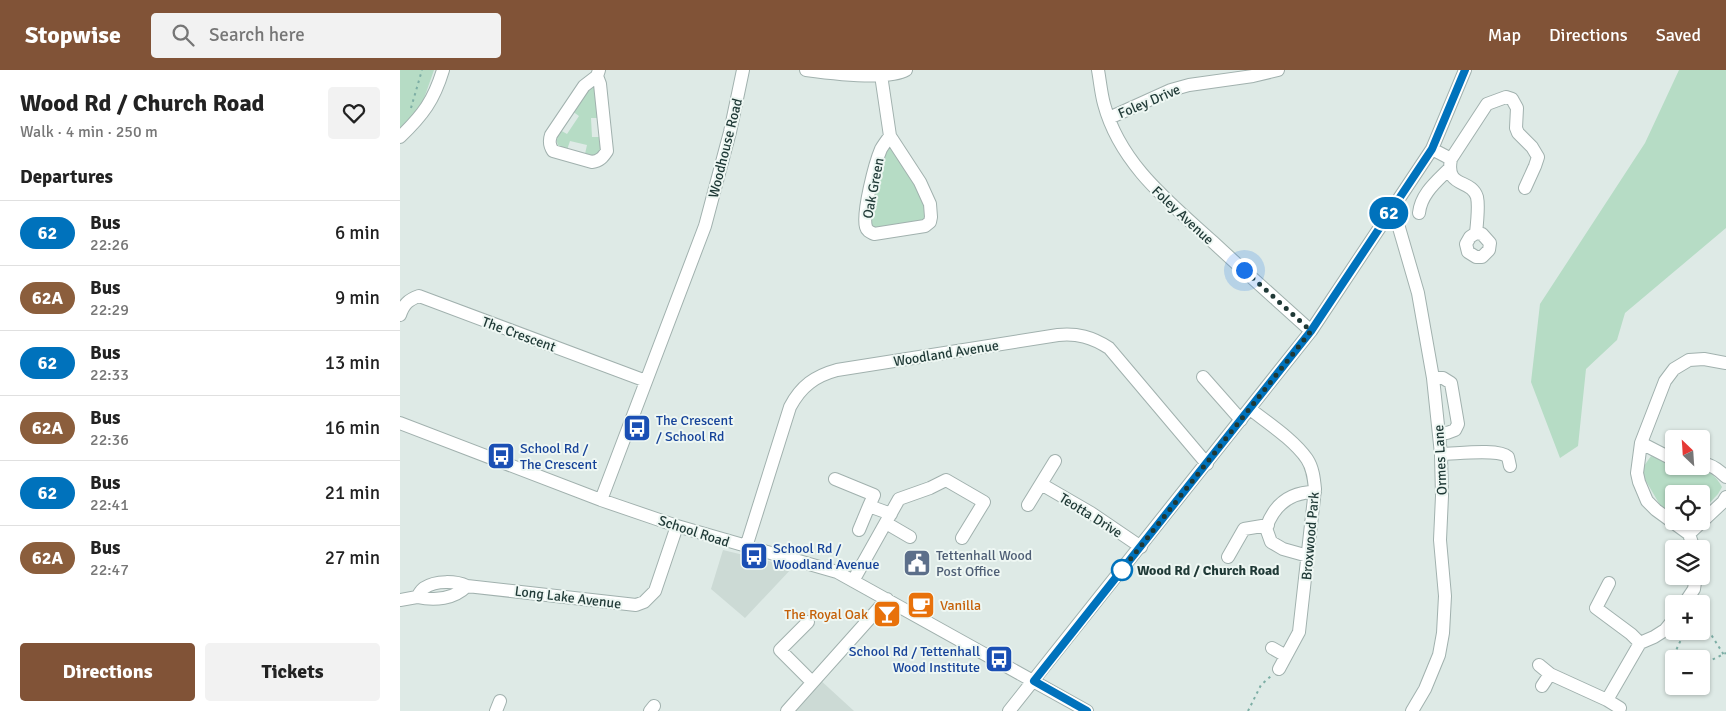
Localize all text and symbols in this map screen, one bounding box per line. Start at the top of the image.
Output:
search box [151,13,501,58]
text: Stopwise [25,20,121,50]
icon: search [169,21,197,49]
text: Search here [209,23,305,47]
text: Map [1488,24,1521,46]
text: Directions [1549,24,1628,46]
text: Saved [1656,24,1701,46]
street label: Foley Drive [1116,81,1183,122]
button: heart [328,87,380,139]
text: Wood Rd / Church Road [20,88,265,118]
street label: Woodhouse Road [705,97,746,200]
text: Walk · 4 min · 250 m [20,122,158,142]
street label: Oak Green [859,156,888,220]
text: Departures [20,165,113,189]
street label: Foley Avenue [1148,182,1217,248]
line badge: 62 [1366,197,1412,229]
text: 62 [1379,202,1399,224]
text: Bus [90,211,121,235]
text: 6 min [335,221,380,245]
text: 62 [38,222,57,244]
text: 22:26 [90,235,129,255]
your location [1232,258,1257,283]
text: Bus [90,276,121,300]
text: 9 min [335,286,380,310]
text: 62A [32,287,63,309]
text: 22:29 [90,300,129,320]
street label: The Crescent [480,313,558,356]
street label: Woodland Avenue [892,337,1000,370]
text: Bus [90,341,121,365]
text: 13 min [325,351,380,375]
text: 62 [38,352,57,374]
text: 22:33 [90,365,129,385]
text: Bus [90,406,121,430]
place label: The Crescent / School Rd [656,412,733,445]
bus stop icon: The Crescent / School Rd [622,413,652,443]
text: 16 min [325,416,380,440]
text: 62A [32,417,63,439]
street label: Ormes Lane [1430,424,1451,496]
text: 22:36 [90,430,129,450]
north arrow [1665,430,1710,475]
map controls [1665,430,1710,695]
place label: School Rd / The Crescent [520,440,597,473]
bus stop icon: School Rd / The Crescent [486,441,516,471]
text: Bus [90,471,121,495]
text: 21 min [325,481,380,505]
text: 62 [38,482,57,504]
button: locate [1665,485,1710,530]
street label: Teotta Drive [1056,489,1125,541]
street label: Broxwood Park [1298,491,1323,581]
text: 22:41 [90,495,129,515]
street label: School Road [656,512,732,551]
text: Bus [90,536,121,560]
place label: School Rd / Woodland Avenue [773,540,880,573]
button: layers [1665,540,1710,585]
bus stop icon: School Rd / Woodland Avenue [739,541,769,571]
text: 27 min [325,546,380,570]
text: 62A [32,547,63,569]
place label: Tettenhall Wood Post Office [936,547,1032,580]
public building icon: Tettenhall Wood Post Office [902,548,932,578]
marker: Wood Rd / Church Road [1111,559,1133,581]
text: 22:47 [90,560,129,580]
place label: Wood Rd / Church Road [1137,562,1280,579]
street label: Long Lake Avenue [514,583,622,612]
cafe icon: Vanilla [906,590,936,620]
button: + [1665,595,1710,640]
place label: Vanilla [940,597,981,614]
bar icon: The Royal Oak [872,599,902,629]
place label: The Royal Oak [784,606,868,623]
button: Directions [20,643,195,701]
button: Tickets [205,643,380,701]
place label: School Rd / Tettenhall Wood Institute [849,643,980,676]
bus stop icon: School Rd / Tettenhall Wood Institute [984,644,1014,674]
button: − [1665,650,1710,695]

